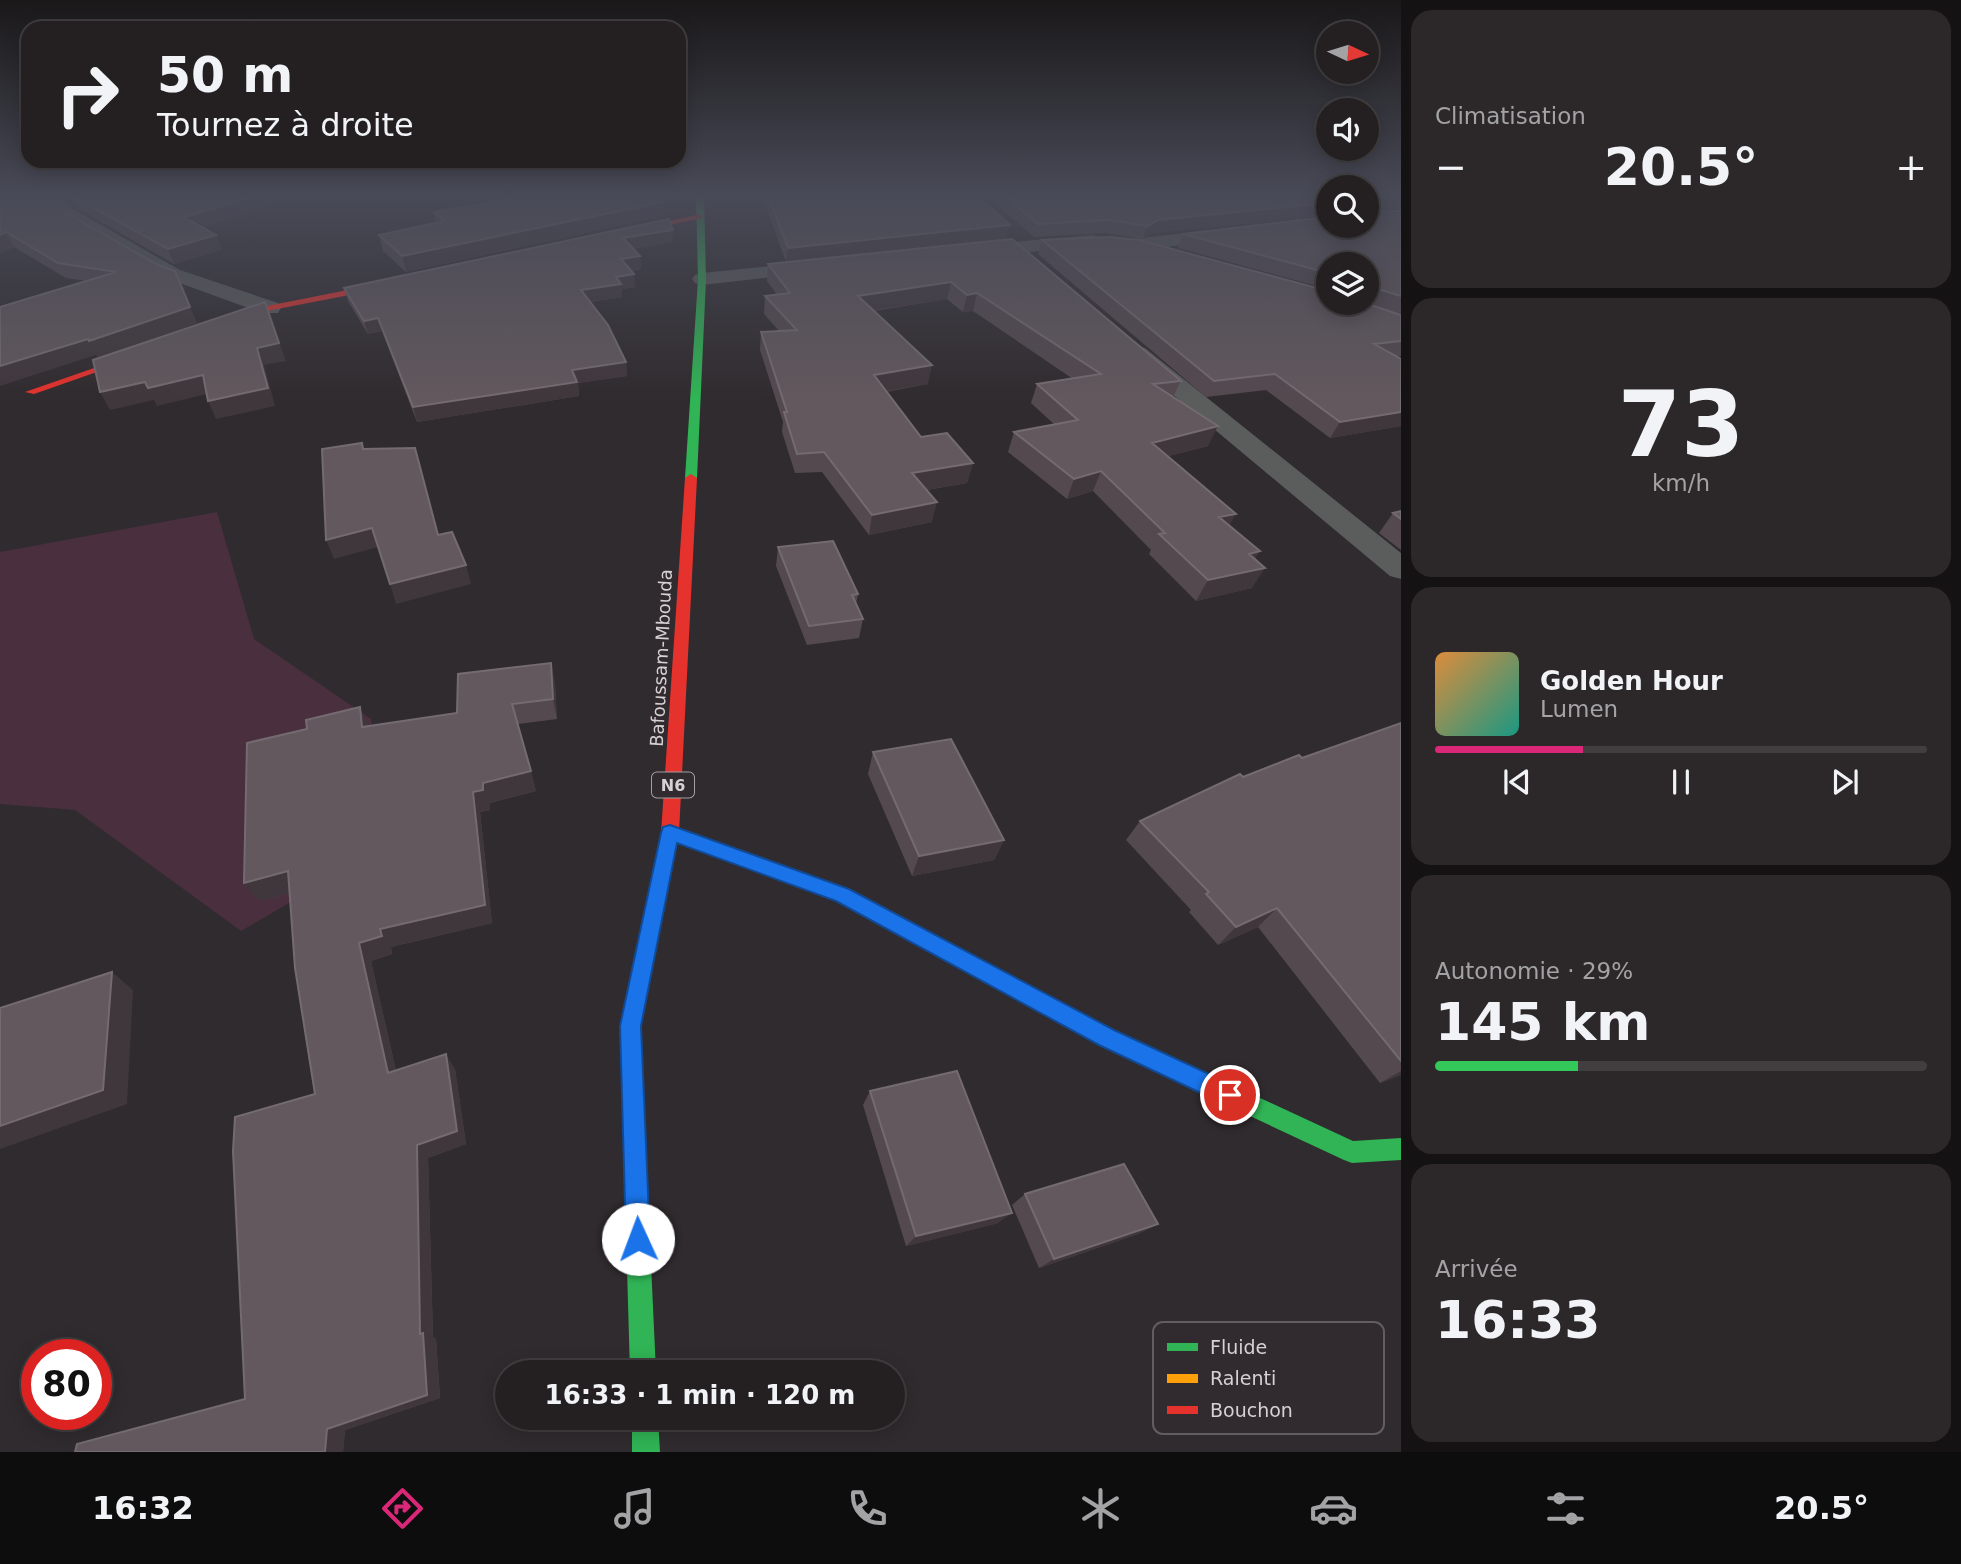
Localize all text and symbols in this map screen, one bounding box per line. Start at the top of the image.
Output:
north arrow [1316,21,1379,84]
map controls [1316,21,1379,315]
text: 50 m [157,47,293,104]
icon: right [42,49,133,140]
button: sound [1316,98,1379,161]
text: Climatisation [1435,103,1586,129]
text: Tournez à droite [157,106,414,144]
text: 20.5° [1604,137,1758,197]
text: − [1435,145,1467,189]
text: + [1895,145,1927,189]
button: search [1316,175,1379,238]
button: layers [1316,252,1379,315]
text: 73 [1618,372,1744,477]
text: km/h [1652,470,1710,496]
street label: Bafoussam-Mbouda [646,569,676,747]
text: Golden Hour [1540,666,1723,696]
text: Lumen [1540,696,1618,722]
icon: previous [1498,763,1536,801]
icon: pause [1662,763,1700,801]
icon: next [1826,763,1864,801]
road number: N6 [652,772,694,798]
text: Autonomie · 29% [1435,958,1633,984]
text: 145 km [1435,992,1650,1052]
pin [1200,1065,1260,1125]
icon: arrive [1211,1076,1249,1114]
position arrow [601,1202,675,1276]
text: Arrivée [1435,1256,1518,1282]
text: 16:33 [1435,1290,1601,1350]
legend [1153,1322,1384,1434]
text: Fluide [1210,1336,1267,1358]
speed limit sign: 80 [21,1339,112,1430]
text: Ralenti [1210,1367,1276,1389]
text: 16:33 · 1 min · 120 m [545,1380,855,1410]
text: Bouchon [1210,1399,1293,1421]
icon: directions [378,1484,427,1533]
icon: music [610,1484,659,1533]
icon: phone [843,1484,892,1533]
icon: climate [1076,1484,1125,1533]
icon: car [1309,1484,1358,1533]
icon: filters [1541,1484,1590,1533]
text: 16:32 [92,1489,194,1527]
text: 20.5° [1774,1489,1869,1527]

